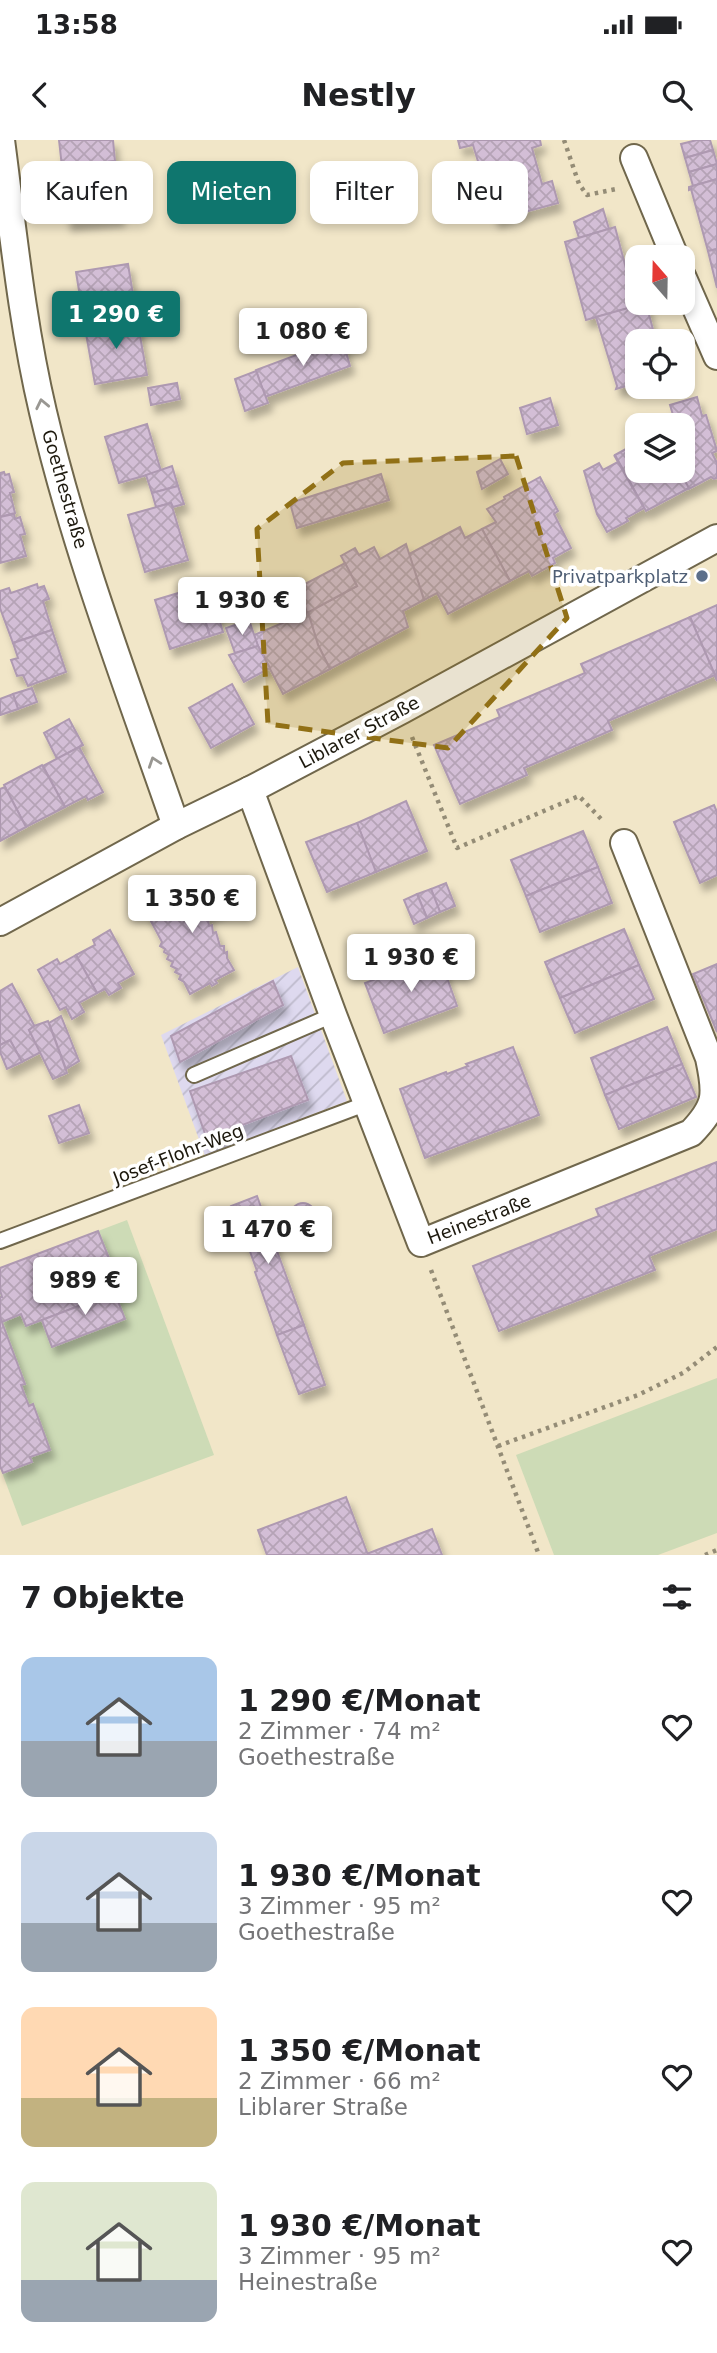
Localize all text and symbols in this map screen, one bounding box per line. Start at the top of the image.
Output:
text: 13:58 [35,10,118,40]
icon: back [21,76,59,114]
text: Nestly [301,76,416,114]
icon: search [658,76,696,114]
chip: Kaufen [21,161,153,224]
chip: Mieten [167,161,296,224]
chip: Filter [310,161,418,224]
chip: Neu [432,161,528,224]
north arrow [625,245,695,315]
map controls [625,245,695,483]
pin: 1 290 € [51,292,181,351]
text: 1 290 € [68,301,164,327]
pin: 1 080 € [238,308,368,368]
text: 1 080 € [255,318,351,344]
button: locate [625,329,695,399]
one-way arrow [35,398,50,410]
button: layers [625,413,695,483]
street label: Goethestraße [38,427,92,551]
place label: Privatparkplatz [552,566,688,587]
marker: Privatparkplatz [694,568,710,584]
pin: 1 930 € [177,578,307,637]
text: 1 930 € [194,587,290,613]
street label: Liblarer Straße [295,692,423,772]
one-way arrow [148,756,162,768]
pin: 1 350 € [127,876,257,935]
text: 1 350 € [144,885,240,911]
pin: 1 930 € [346,934,476,994]
text: 1 930 € [363,944,459,970]
street label: Josef-Flohr-Weg [109,1120,246,1189]
street label: Heinestraße [424,1190,534,1248]
pin: 1 470 € [203,1206,333,1266]
text: 1 470 € [220,1216,316,1242]
pin: 989 € [36,1258,134,1317]
text: 989 € [49,1267,121,1293]
icon: filters [658,1578,696,1616]
text: 7 Objekte [21,1580,185,1615]
text: 1 290 €/Monat [238,1683,481,1718]
icon: home [77,1685,161,1769]
icon: heart [658,1708,696,1746]
text: 2 Zimmer · 74 m² [238,1718,441,1744]
text: Goethestraße [238,1744,395,1770]
text: 1 930 €/Monat [238,1858,481,1893]
icon: home [77,1860,161,1944]
icon: heart [658,1883,696,1921]
text: 3 Zimmer · 95 m² [238,1893,441,1919]
text: Goethestraße [238,1919,395,1945]
text: 1 350 €/Monat [238,2033,481,2068]
icon: home [77,2035,161,2119]
icon: heart [658,2058,696,2096]
text: 2 Zimmer · 66 m² [238,2068,441,2094]
text: Liblarer Straße [238,2094,408,2120]
text: 1 930 €/Monat [238,2208,481,2243]
icon: home [77,2210,161,2294]
icon: heart [658,2233,696,2271]
text: 3 Zimmer · 95 m² [238,2243,441,2269]
text: Heinestraße [238,2269,378,2295]

